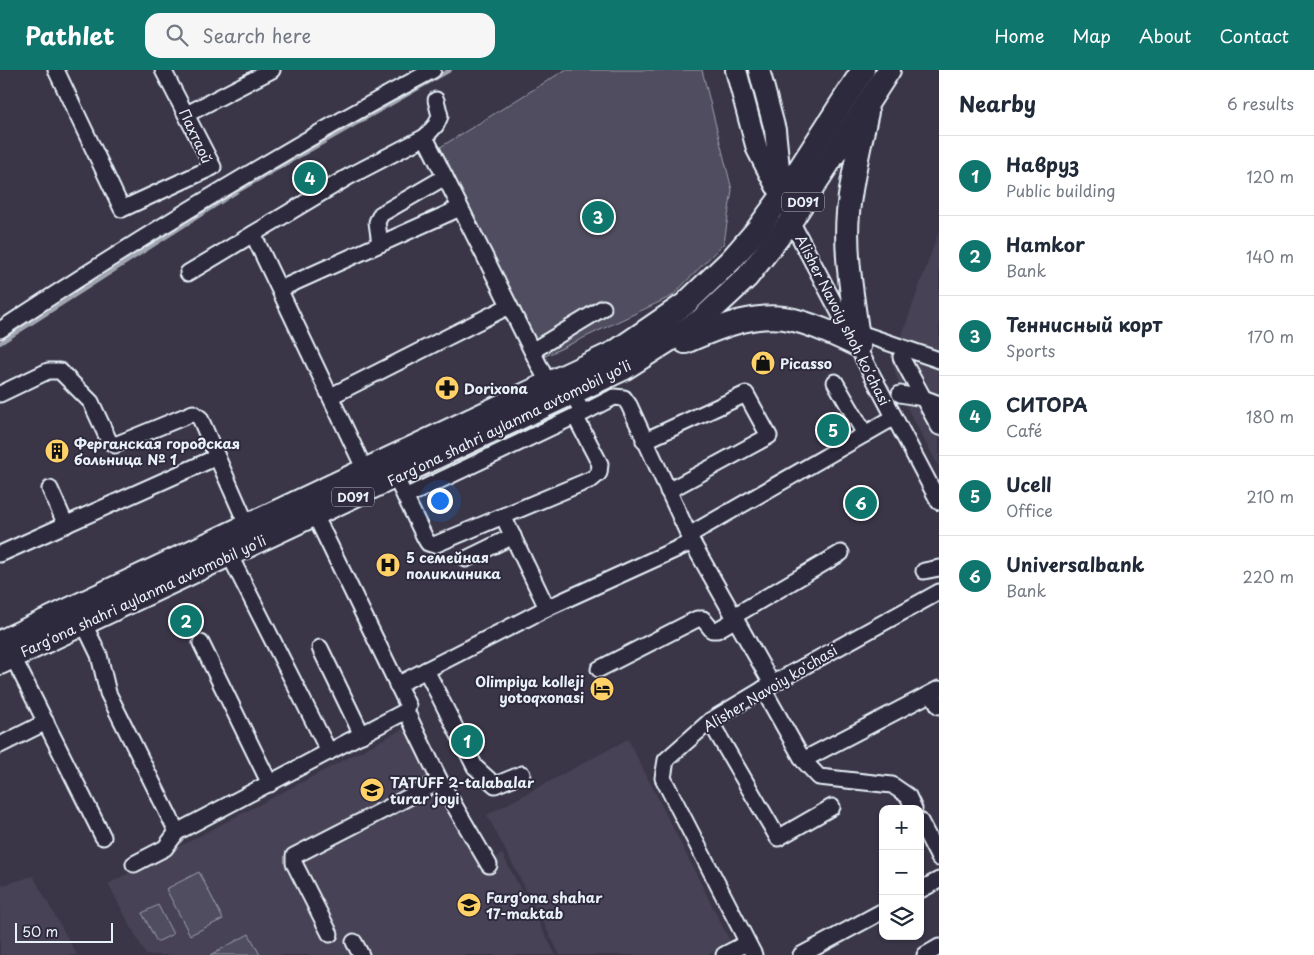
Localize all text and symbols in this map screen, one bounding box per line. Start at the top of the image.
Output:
search box [145,13,495,58]
text: Pathlet [25,17,115,53]
icon: search [163,21,191,49]
text: Search here [203,21,311,49]
text: Home [994,22,1044,49]
text: Map [1072,22,1111,49]
text: About [1139,22,1191,49]
text: Contact [1219,22,1289,49]
text: Nearby [959,87,1036,119]
text: 6 results [1227,91,1294,115]
street label: Пахтаой [174,105,218,167]
text: Навруз [1006,150,1079,178]
pin: 4 [294,159,326,197]
text: 1 [971,164,979,188]
text: 120 m [1247,164,1294,188]
text: Public building [1006,178,1116,202]
road number: D091 [782,192,824,212]
pin: 3 [582,198,614,236]
text: Hamkor [1006,230,1085,258]
street label: Alisher Navoiy shoh koʻchasi [791,231,895,409]
text: 2 [969,244,981,268]
text: 140 m [1246,244,1294,268]
text: Bank [1006,258,1046,282]
text: Теннисный корт [1006,310,1162,338]
text: 3 [970,324,980,348]
text: 170 m [1248,324,1294,348]
text: Sports [1006,338,1055,362]
shop icon: Picasso [750,350,776,376]
place label: Picasso [780,353,832,374]
street label: Fargʻona shahri aylanma avtomobil yoʻli [384,355,635,491]
pharmacy icon: Dorixona [434,375,460,401]
place label: Dorixona [464,378,529,399]
text: СИТОРА [1006,390,1088,418]
text: 4 [970,404,980,428]
text: 180 m [1246,404,1294,428]
pin: 5 [817,411,849,449]
text: Café [1006,418,1042,442]
place label: Ферганская городская больница № 1 [74,433,240,470]
building icon: Ферганская городская больница № 1 [44,438,70,464]
text: Ucell [1006,470,1051,498]
pin: 6 [845,484,877,522]
text: 5 [970,484,980,508]
text: 210 m [1246,484,1294,508]
road number: D091 [332,488,374,507]
your location [427,488,453,514]
text: Office [1006,498,1053,522]
street label: Fargʻona shahri aylanma avtomobil yoʻli [17,530,269,662]
place label: 5 семейная поликлиника [406,547,501,584]
text: Universalbank [1006,550,1144,578]
hospital icon: 5 семейная поликлиника [375,552,401,578]
text: 6 [969,564,981,588]
text: 220 m [1243,564,1294,588]
text: Bank [1006,578,1046,602]
pin: 2 [170,602,202,640]
street label: Alisher Navoiy ko'chasi [699,639,841,737]
place label: Olimpiya kolleji yotoqxonasi [475,671,584,708]
hotel icon: Olimpiya kolleji yotoqxonasi [589,676,615,702]
pin: 1 [451,722,483,760]
place label: TATUFF 2-talabalar turar joyi [390,772,535,809]
school or university icon: TATUFF 2-talabalar turar joyi [359,777,385,803]
map controls [879,805,924,940]
button: + [879,805,924,850]
button: − [879,850,924,895]
place label: Farg'ona shahar 17-maktab [486,887,603,924]
school or university icon: Farg'ona shahar 17-maktab [456,892,482,918]
button: layers [879,895,924,940]
scale bar [15,920,112,943]
text: 50 m [22,921,58,942]

